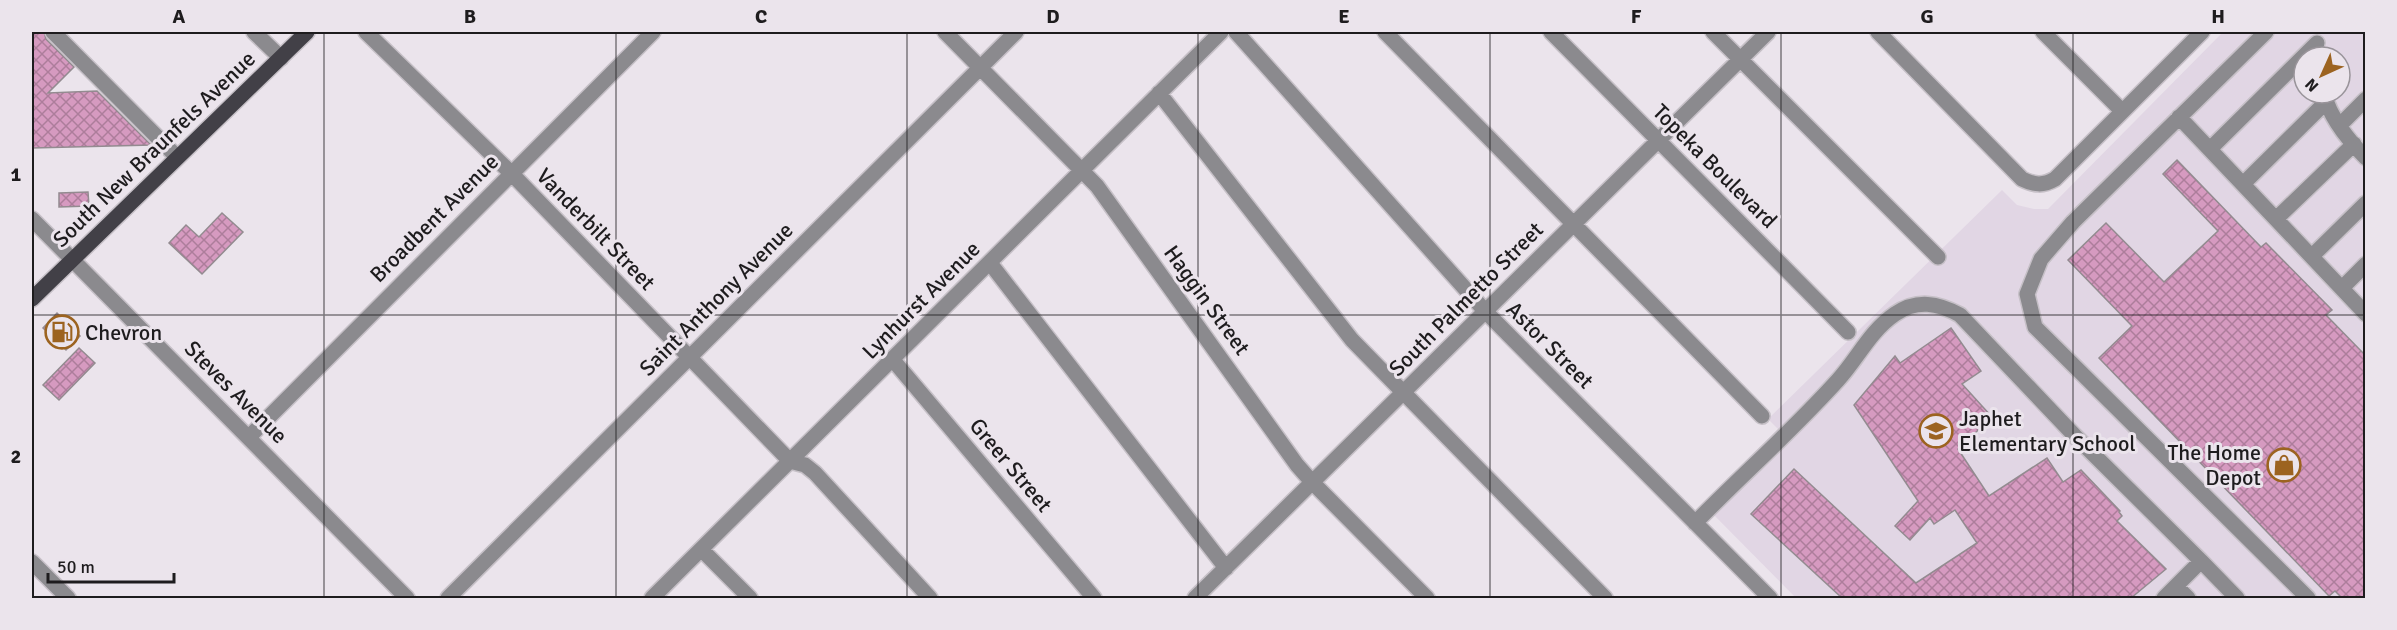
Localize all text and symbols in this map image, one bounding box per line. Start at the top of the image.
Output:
text: A [173,4,186,29]
text: B [464,4,476,29]
text: C [755,4,767,29]
text: D [1046,4,1060,29]
text: E [1338,4,1350,29]
text: F [1631,4,1642,29]
text: G [1920,4,1934,29]
text: H [2211,4,2225,29]
street label: South New Braunfels Avenue [47,45,261,253]
north arrow [2292,45,2352,105]
text: N [2301,74,2323,96]
street label: Topeka Boulevard [1647,98,1783,234]
street label: Broadbent Avenue [364,148,504,288]
text: 1 [11,162,22,187]
street label: Vanderbilt Street [531,162,661,296]
street label: South Palmetto Street [1383,216,1549,382]
street label: Saint Anthony Avenue [634,217,798,381]
street label: Lynhurst Avenue [856,235,986,365]
street label: Haggin Street [1158,240,1256,360]
street label: Astor Street [1501,296,1599,394]
fuel station icon: Chevron [44,314,80,350]
place label: Chevron [85,319,162,346]
street label: Steves Avenue [179,335,293,449]
place label: Japhet Elementary School [1959,405,2136,457]
street label: Greer Street [964,413,1058,518]
school or university icon: Japhet Elementary School [1918,413,1954,449]
place label: The Home Depot [2168,439,2261,491]
text: 2 [11,444,21,469]
shop icon: The Home Depot [2266,447,2302,483]
scale bar [48,546,174,584]
text: 50 m [57,556,95,578]

